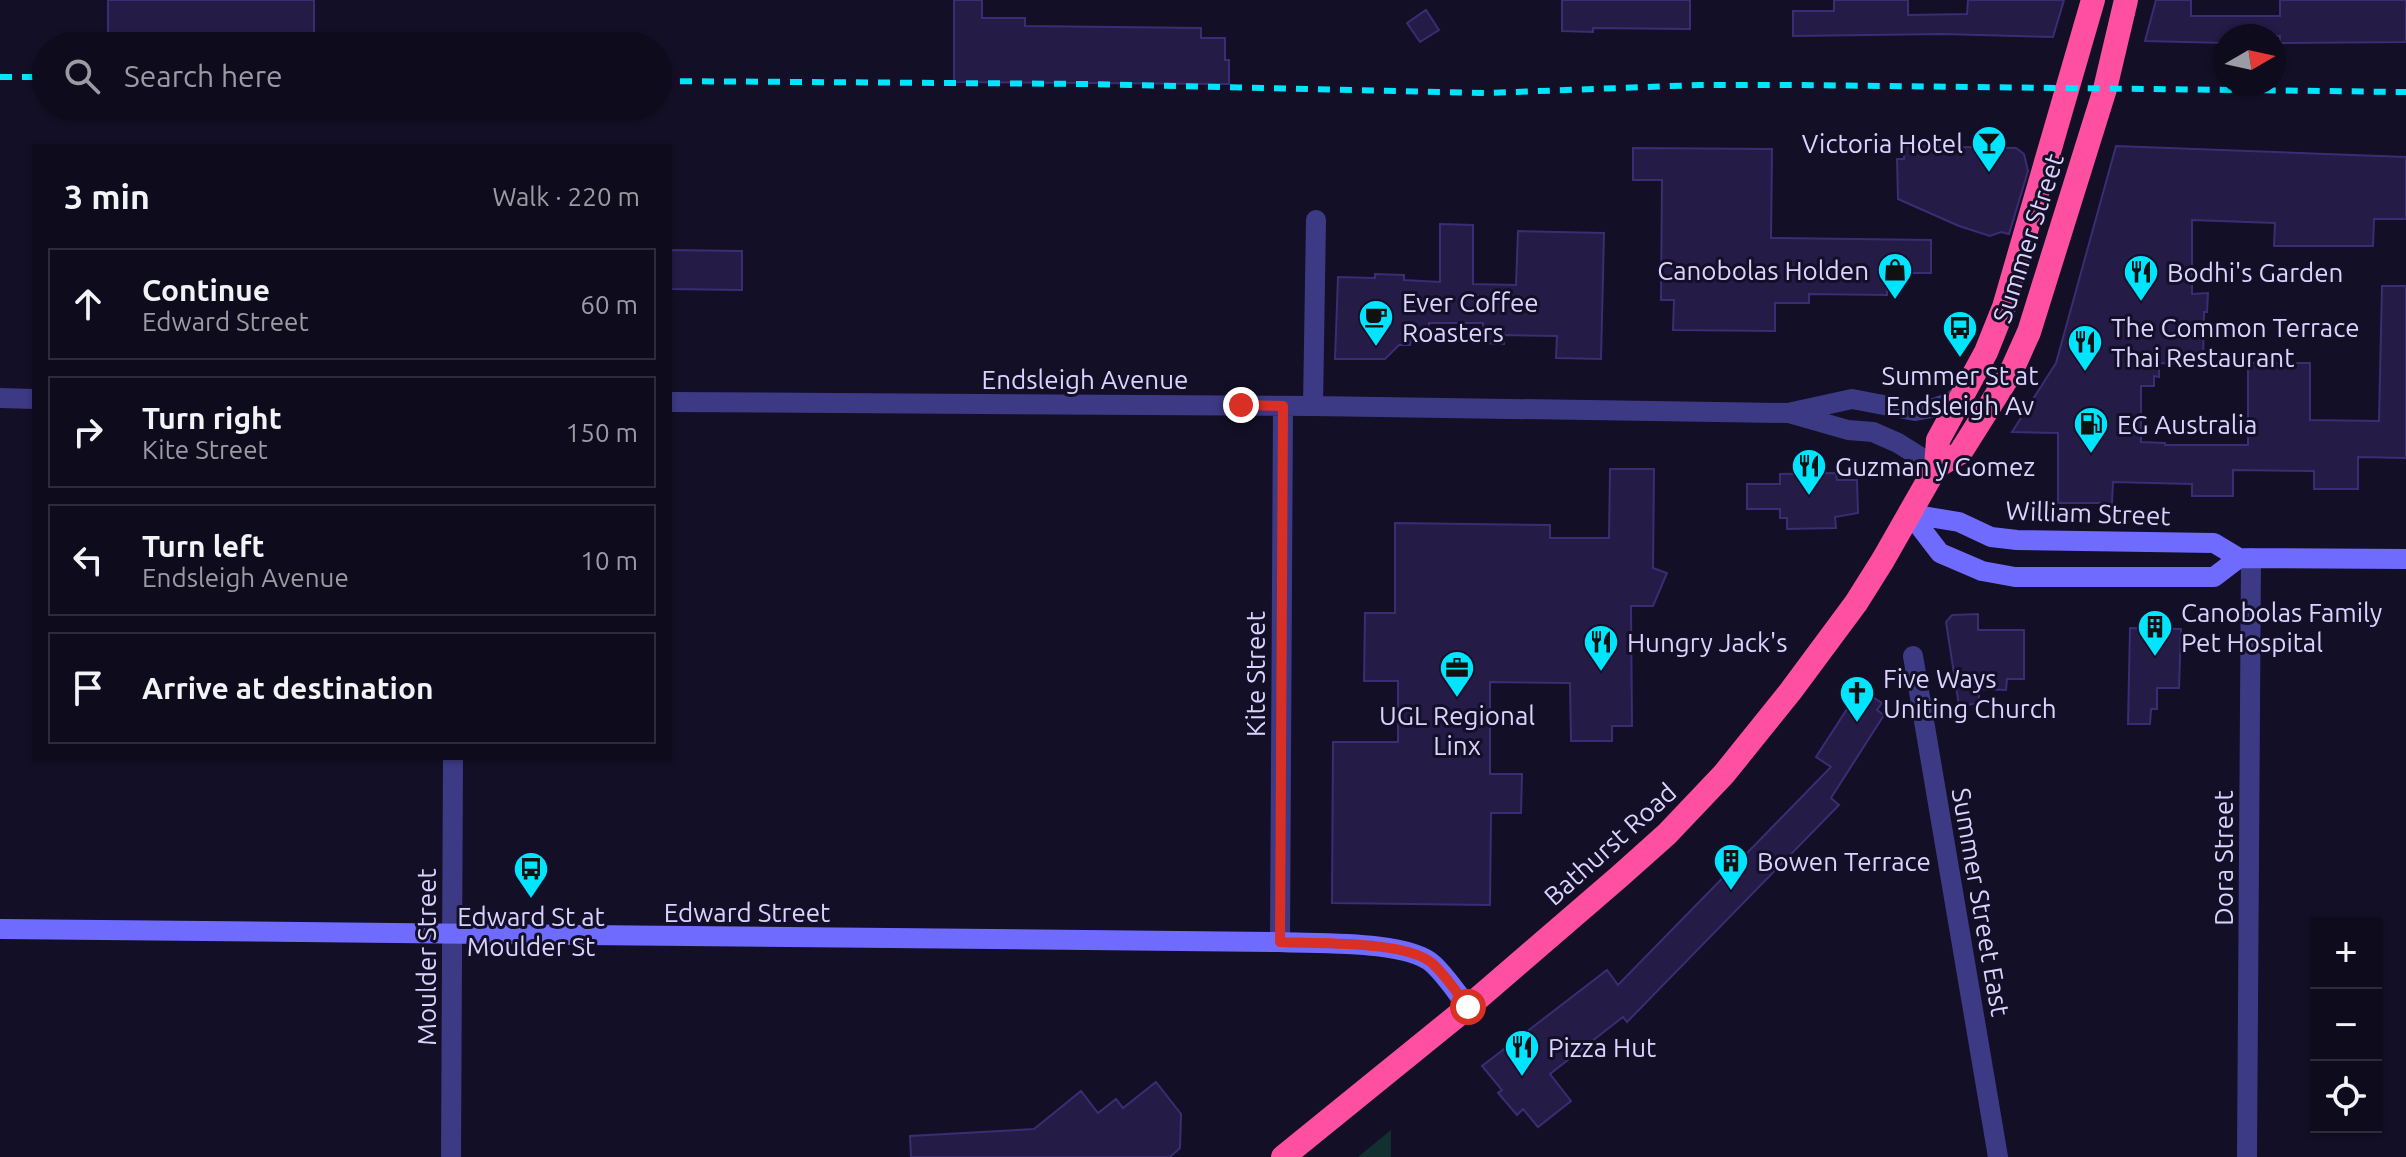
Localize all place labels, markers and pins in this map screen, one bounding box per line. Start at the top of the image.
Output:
bar icon: Victoria Hotel [1970,124,2008,174]
place label: Victoria Hotel [1802,129,1963,158]
shop icon: Canobolas Holden [1876,251,1914,301]
restaurant icon: Bodhi's Garden [2122,253,2160,303]
place label: Canobolas Holden [1657,256,1869,285]
place label: Bodhi's Garden [2167,258,2343,287]
place label: Ever Coffee Roasters [1402,288,1539,347]
cafe icon: Ever Coffee Roasters [1357,298,1395,348]
bus stop icon: Summer St at Endsleigh Av [1941,309,1979,359]
place label: The Common Terrace Thai Restaurant [2111,313,2360,372]
restaurant icon: The Common Terrace Thai Restaurant [2066,323,2104,373]
place label: Summer St at Endsleigh Av [1882,361,2038,420]
fuel station icon: EG Australia [2072,405,2110,455]
place label: EG Australia [2117,410,2257,439]
restaurant icon: Guzman y Gomez [1790,447,1828,497]
place label: Guzman y Gomez [1835,452,2035,481]
place label: Canobolas Family Pet Hospital [2181,598,2382,657]
building icon: Canobolas Family Pet Hospital [2136,608,2174,658]
restaurant icon: Hungry Jack's [1582,623,1620,673]
place label: Hungry Jack's [1627,628,1788,657]
office icon: UGL Regional Linx [1438,649,1476,699]
place label: Five Ways Uniting Church [1883,664,2057,723]
church icon: Five Ways Uniting Church [1838,674,1876,724]
place label: UGL Regional Linx [1379,701,1535,760]
building icon: Bowen Terrace [1712,842,1750,892]
place label: Bowen Terrace [1757,847,1931,876]
bus stop icon: Edward St at Moulder St [512,850,550,900]
place label: Edward St at Moulder St [457,902,605,961]
restaurant icon: Pizza Hut [1503,1028,1541,1078]
place label: Pizza Hut [1548,1033,1656,1062]

